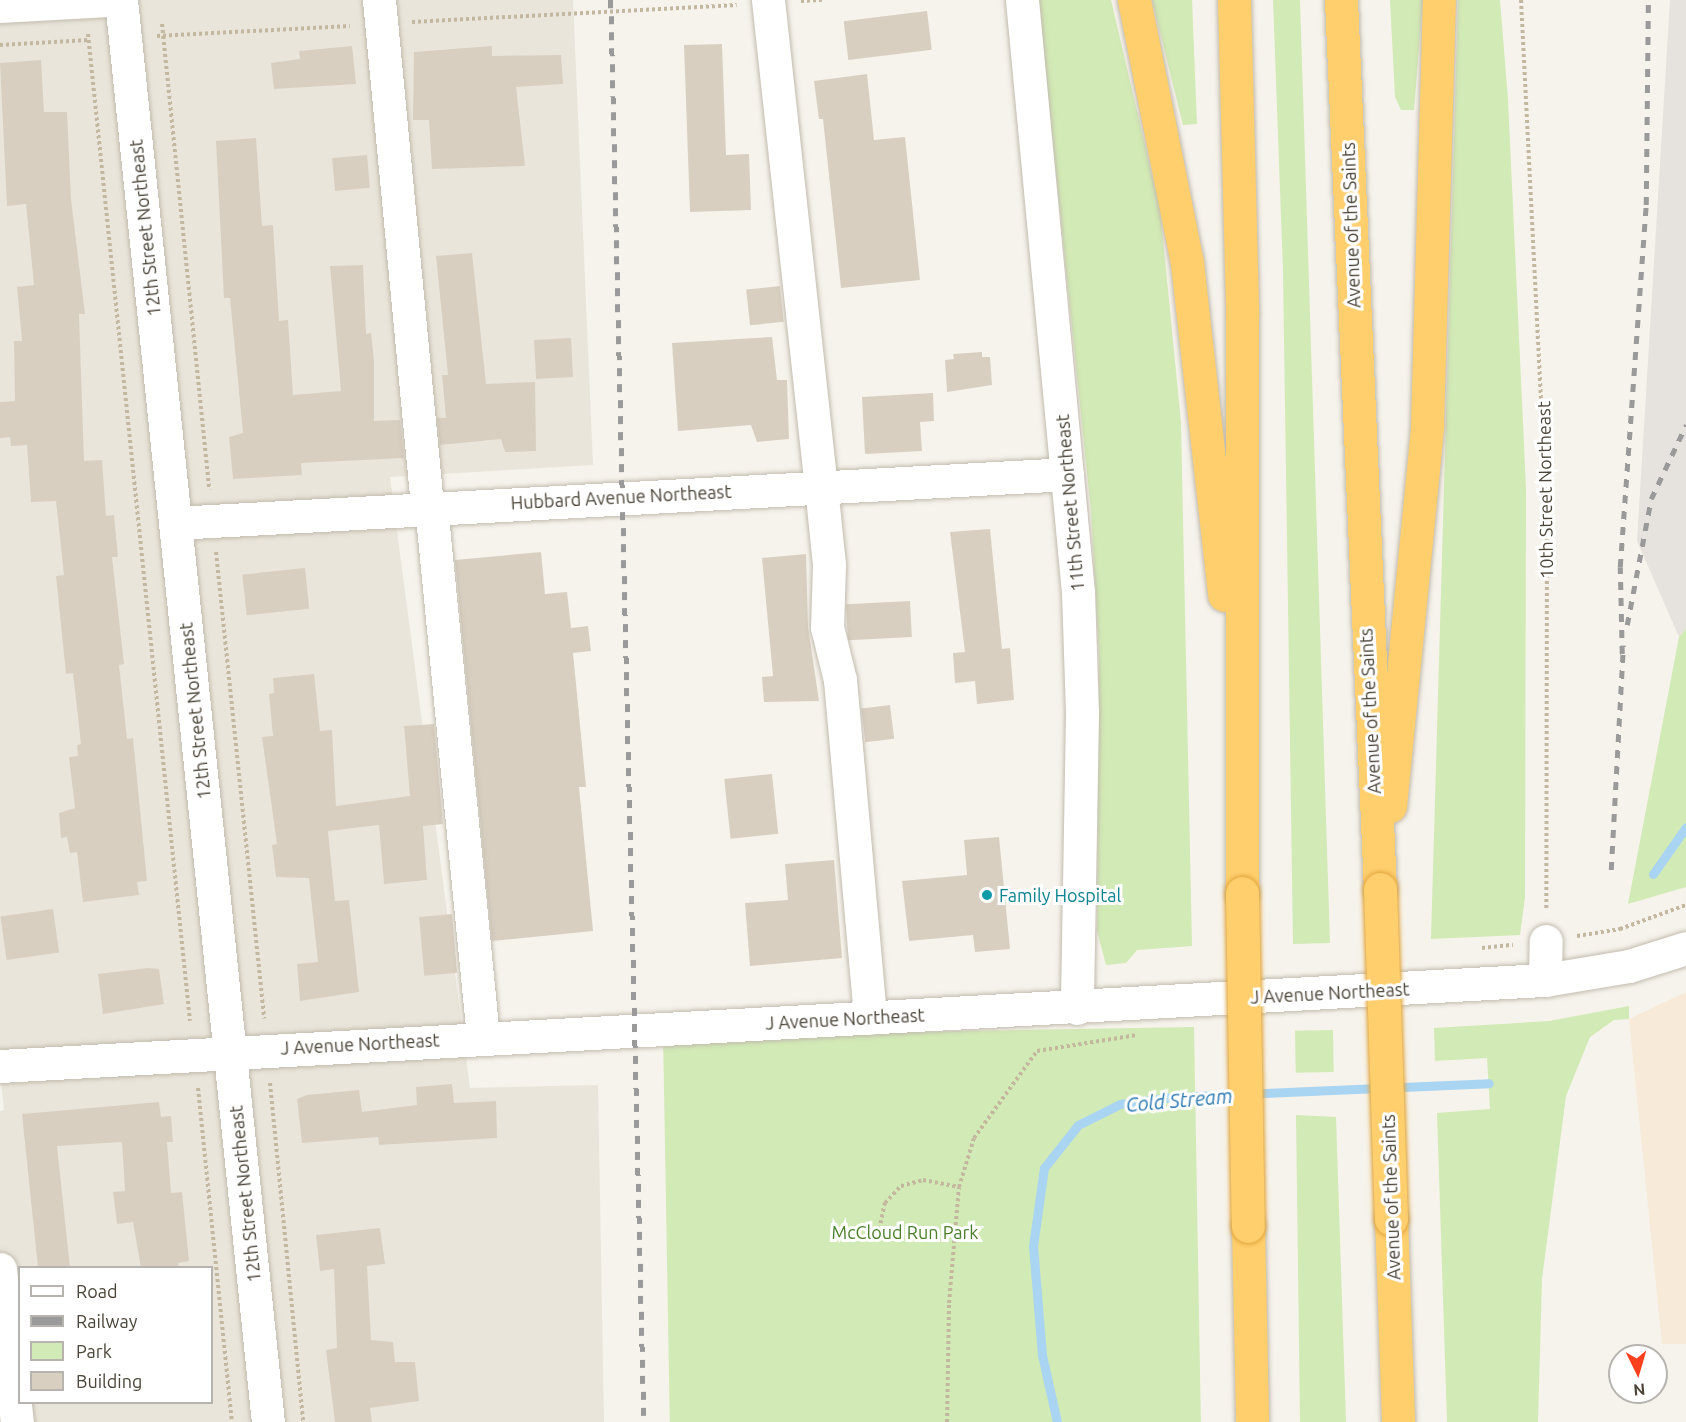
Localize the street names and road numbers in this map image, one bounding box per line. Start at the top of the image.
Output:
street label: 12th Street Northeast [125,138,165,318]
street label: Avenue of the Saints [1337,142,1365,308]
street label: 10th Street Northeast [1533,401,1557,579]
street label: 11th Street Northeast [1051,414,1089,592]
street label: Hubbard Avenue Northeast [510,480,732,514]
street label: 12th Street Northeast [175,621,215,801]
street label: Avenue of the Saints [1355,628,1385,794]
street label: J Avenue Northeast [1250,978,1410,1008]
street label: J Avenue Northeast [765,1004,925,1034]
street label: J Avenue Northeast [280,1029,440,1059]
street label: 12th Street Northeast [225,1104,265,1284]
street label: Avenue of the Saints [1377,1114,1405,1280]

